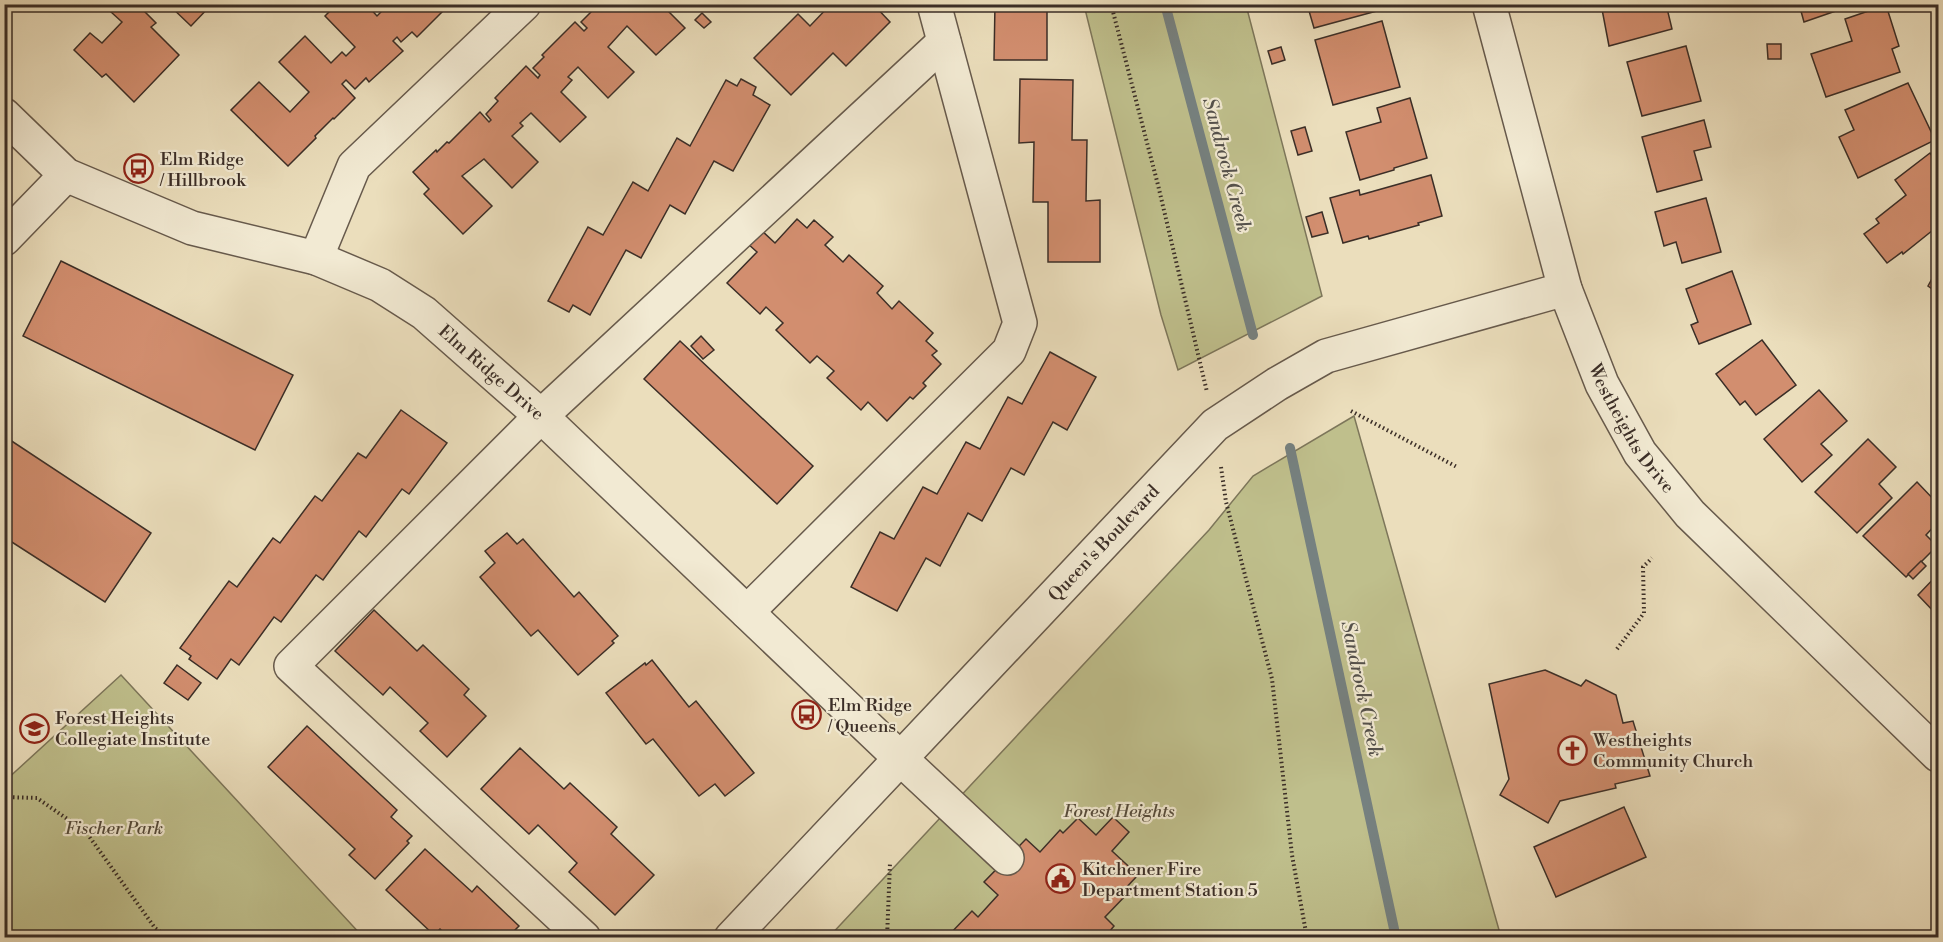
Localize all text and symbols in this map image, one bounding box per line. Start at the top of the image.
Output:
water label: Sandrock Creek [1196,95,1256,235]
place label: Elm Ridge / Hillbrook [159,148,247,192]
bus stop icon: Elm Ridge / Hillbrook [123,153,155,185]
street label: Elm Ridge Drive [434,320,549,425]
street label: Westheights Drive [1583,359,1680,498]
street label: Queen's Boulevard [1043,479,1165,606]
water label: Sandrock Creek [1334,619,1388,759]
place label: Elm Ridge / Queens [827,694,912,738]
bus stop icon: Elm Ridge / Queens [791,699,823,731]
place label: Forest Heights Collegiate Institute [55,707,210,751]
school or university icon: Forest Heights Collegiate Institute [18,712,50,744]
place label: Westheights Community Church [1592,729,1753,773]
church icon: Westheights Community Church [1556,734,1588,766]
park label: Forest Heights [1063,800,1175,823]
park label: Fischer Park [65,817,163,840]
place label: Kitchener Fire Department Station 5 [1082,858,1258,902]
public building icon: Kitchener Fire Department Station 5 [1045,863,1077,895]

